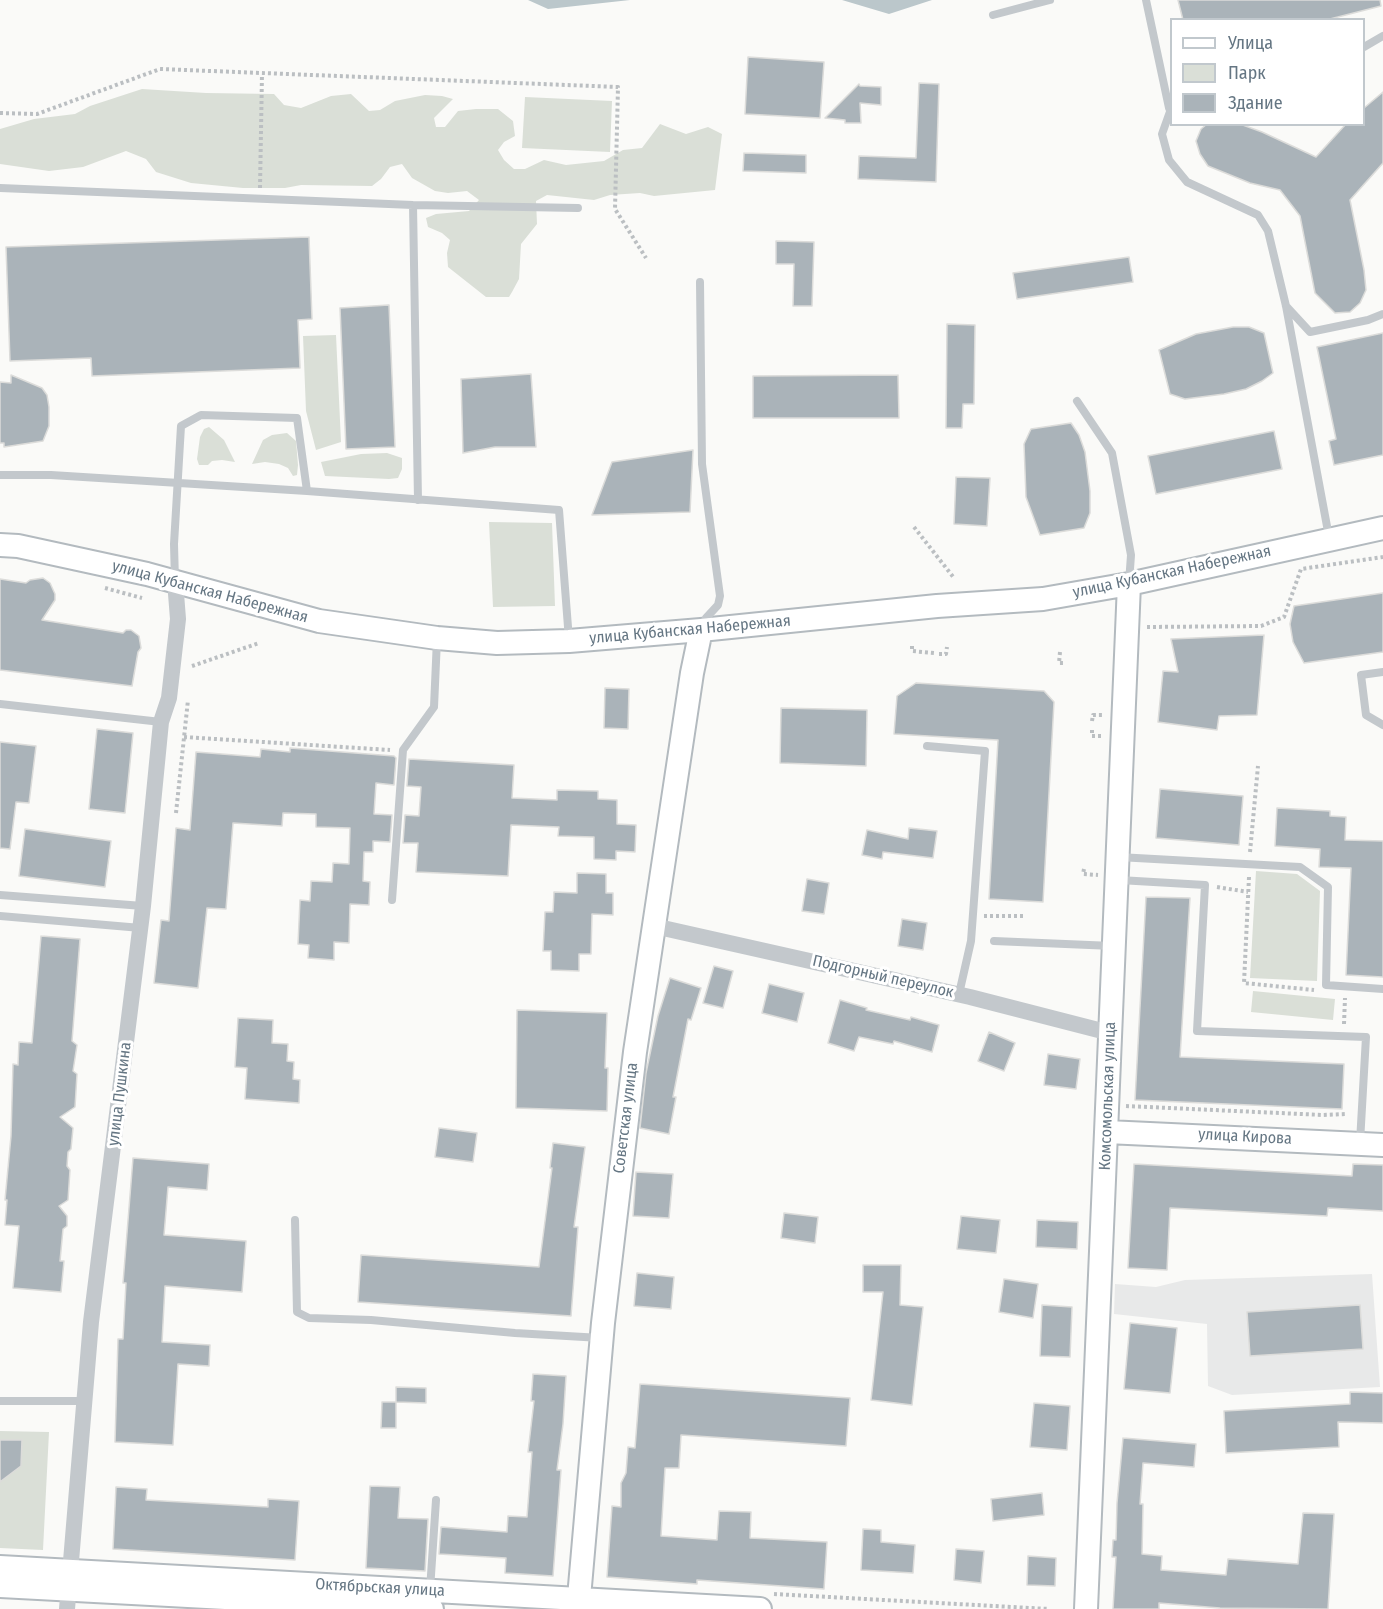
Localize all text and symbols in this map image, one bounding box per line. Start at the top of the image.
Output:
legend [1170,18,1365,126]
text: Улица [1228,32,1273,54]
text: Парк [1228,62,1266,84]
text: Здание [1228,92,1283,114]
street label: улица Кубанская Набережная [1071,542,1273,602]
street label: улица Кубанская Набережная [110,557,310,627]
street label: улица Кубанская Набережная [588,612,792,648]
street label: Подгорный переулок [811,951,955,1003]
street label: Комсомольская улица [1096,1021,1120,1171]
street label: улица Пушкина [104,1041,136,1147]
street label: Советская улица [610,1061,642,1175]
street label: улица Кирова [1198,1125,1292,1149]
street label: Октябрьская улица [315,1575,445,1601]

